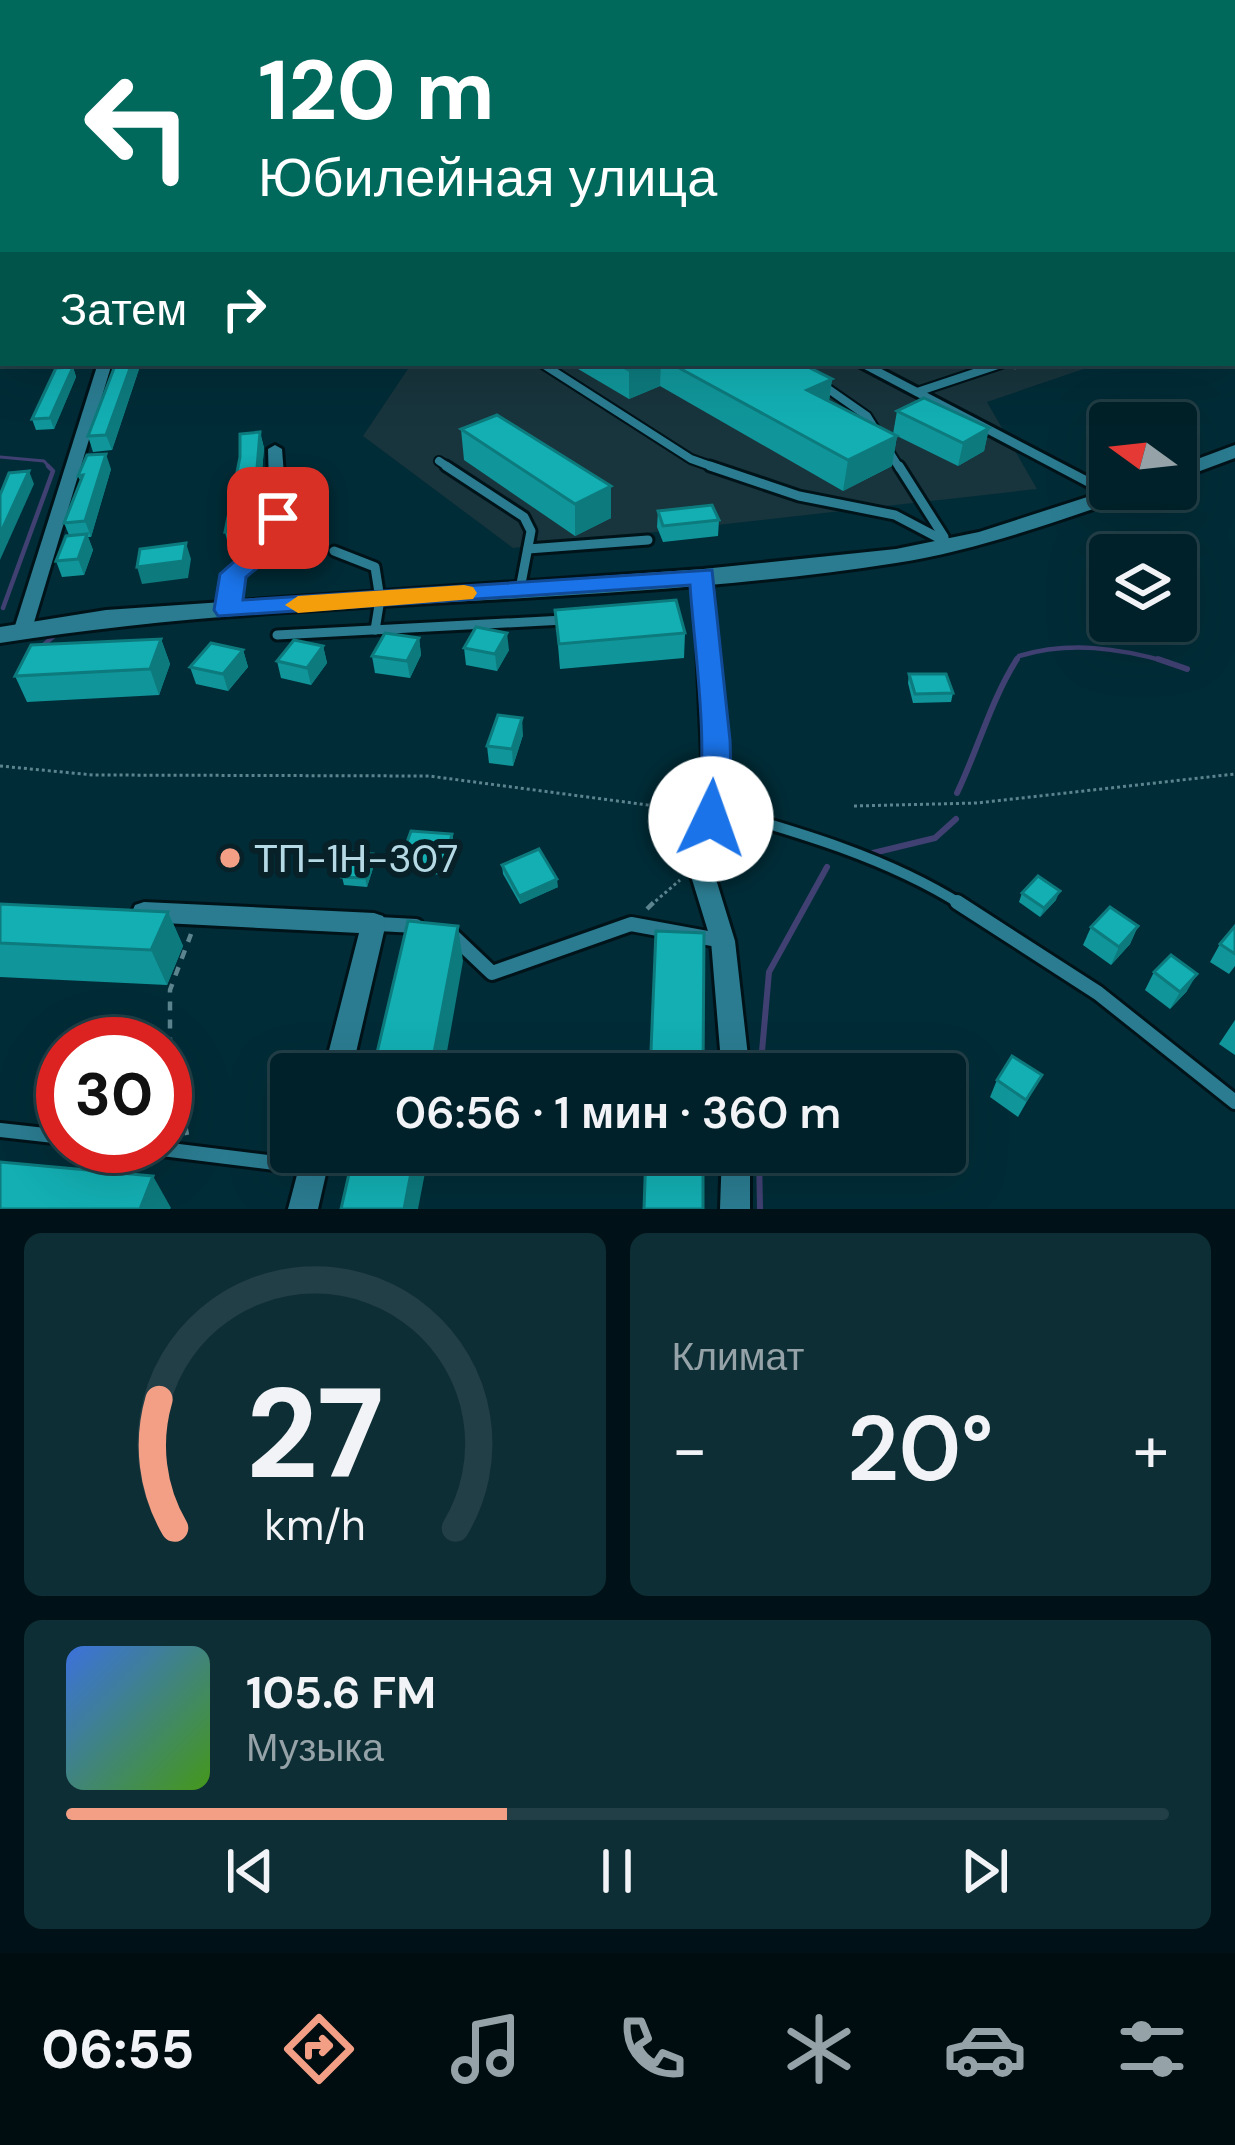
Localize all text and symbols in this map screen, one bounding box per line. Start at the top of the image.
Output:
text: 120 m [258,36,495,145]
icon: left [60,48,216,204]
text: Юбилейная улица [258,142,717,213]
icon: right [211,276,277,342]
text: Затем [60,280,187,339]
north arrow [1089,402,1197,510]
map controls [1089,402,1197,642]
pin [227,467,329,569]
icon: arrive [245,485,311,551]
button: layers [1089,534,1197,642]
position arrow [648,756,774,882]
place label: ТП-1Н-307 [254,833,458,884]
marker: ТП-1Н-307 [217,845,243,871]
speed limit sign: 30 [36,1017,192,1173]
text: 06:56 · 1 мин · 360 m [395,1083,841,1142]
text: Климат [672,1331,804,1382]
text: 27 [246,1353,384,1516]
text: 20° [847,1391,993,1508]
text: − [672,1407,708,1492]
text: + [1133,1407,1169,1492]
text: km/h [264,1496,365,1552]
text: 105.6 FM [246,1663,436,1722]
text: Музыка [246,1722,384,1773]
icon: previous [217,1838,283,1904]
icon: pause [584,1838,650,1904]
icon: next [952,1838,1018,1904]
icon: directions [277,2007,361,2091]
icon: music [444,2007,528,2091]
icon: phone [610,2007,694,2091]
icon: climate [777,2007,861,2091]
icon: car [943,2007,1027,2091]
icon: filters [1110,2007,1194,2091]
text: 06:55 [41,2014,194,2085]

